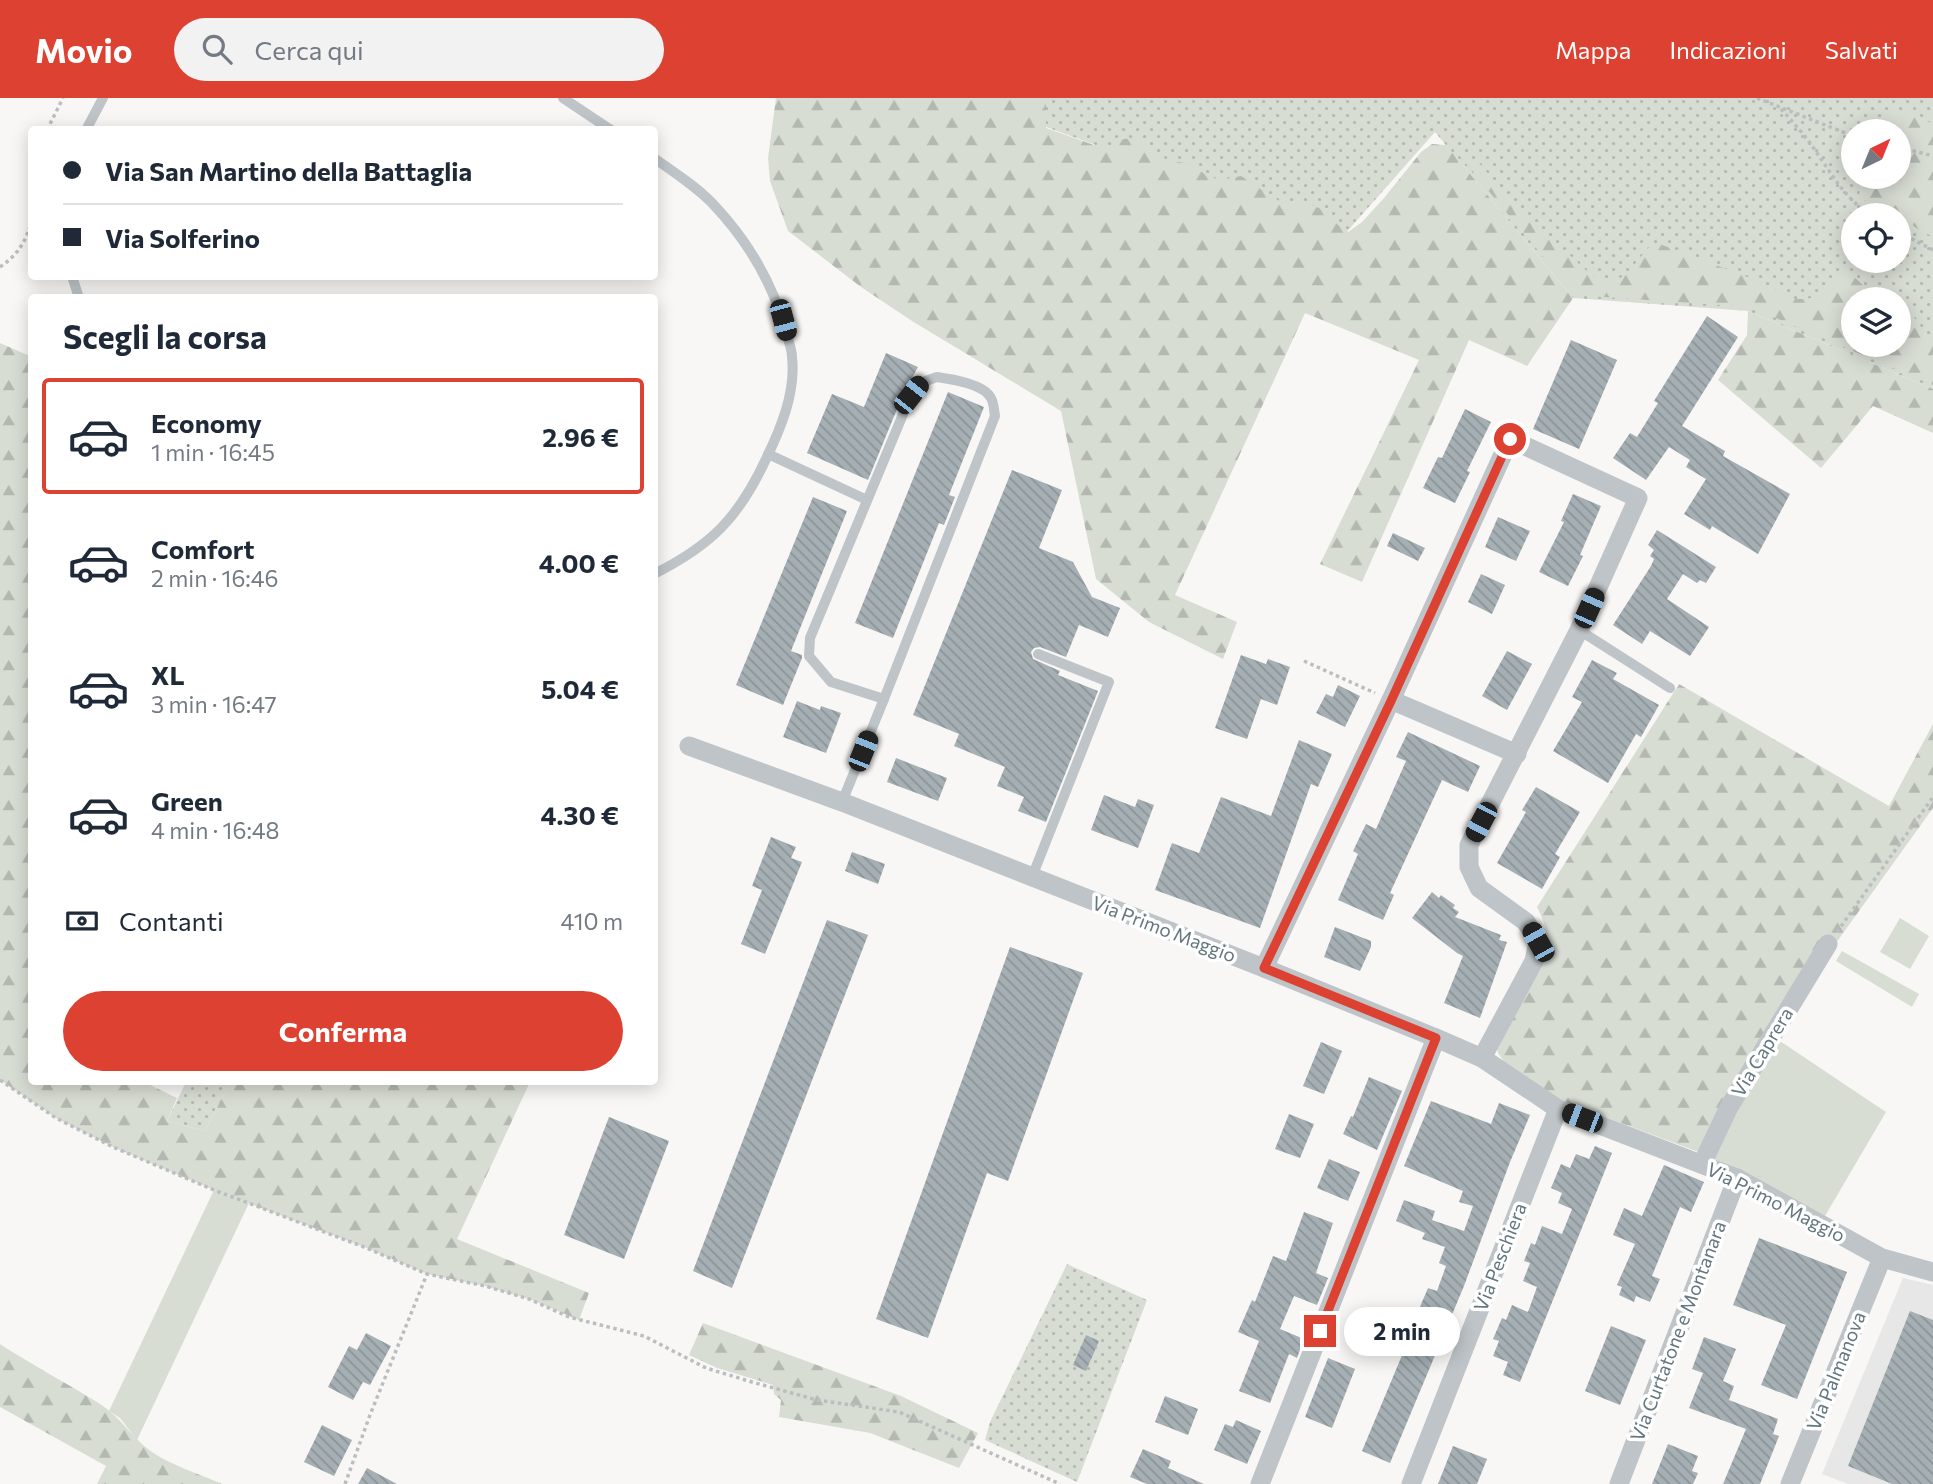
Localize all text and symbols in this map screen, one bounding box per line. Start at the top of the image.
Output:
search box [174,18,664,81]
text: Movio [35,29,132,70]
icon: search [198,30,236,68]
text: Cerca qui [254,34,364,65]
text: Mappa [1555,35,1631,64]
text: Indicazioni [1669,35,1787,64]
text: Salvati [1825,35,1898,64]
north arrow [1841,119,1911,189]
map controls [1841,119,1911,357]
text: Via San Martino della Battaglia [105,155,472,186]
button: locate [1841,203,1911,273]
text: Via Solferino [105,222,260,253]
button: layers [1841,287,1911,357]
car [768,297,799,343]
text: Scegli la corsa [63,316,267,356]
car [890,372,933,418]
icon: car [67,405,130,468]
text: Economy [151,407,262,438]
text: 2.96 € [542,421,619,452]
route start [1494,423,1526,455]
text: 1 min · 16:45 [151,438,275,466]
icon: car [67,531,130,594]
text: Comfort [151,533,254,564]
text: 4.00 € [539,547,619,578]
text: 2 min · 16:46 [151,564,279,592]
car [1571,585,1608,631]
icon: car [67,657,130,720]
text: XL [151,659,185,690]
text: 5.04 € [541,673,619,704]
text: 3 min · 16:47 [151,690,277,718]
car [846,728,881,774]
icon: car [67,783,130,846]
text: Green [151,785,223,816]
text: 4.30 € [541,799,619,830]
car [1462,799,1501,845]
text: 4 min · 16:48 [151,816,280,844]
street label: Via Primo Maggio [1089,891,1239,967]
icon: cash [63,902,101,940]
text: Contanti [119,905,224,936]
text: 410 m [561,907,623,935]
car [1519,919,1558,965]
button: Conferma [63,991,623,1071]
street label: Via Caprera [1726,1003,1797,1101]
car [1559,1101,1606,1135]
street label: Via Primo Maggio [1703,1157,1849,1246]
street label: Via Peschiera [1468,1199,1531,1314]
street label: Via Curtatone e Montanara [1625,1217,1730,1444]
callout: 2 min [1344,1306,1460,1356]
street label: Via Palmanova [1801,1308,1870,1434]
route end [1304,1315,1336,1347]
text: 2 min [1373,1317,1431,1345]

